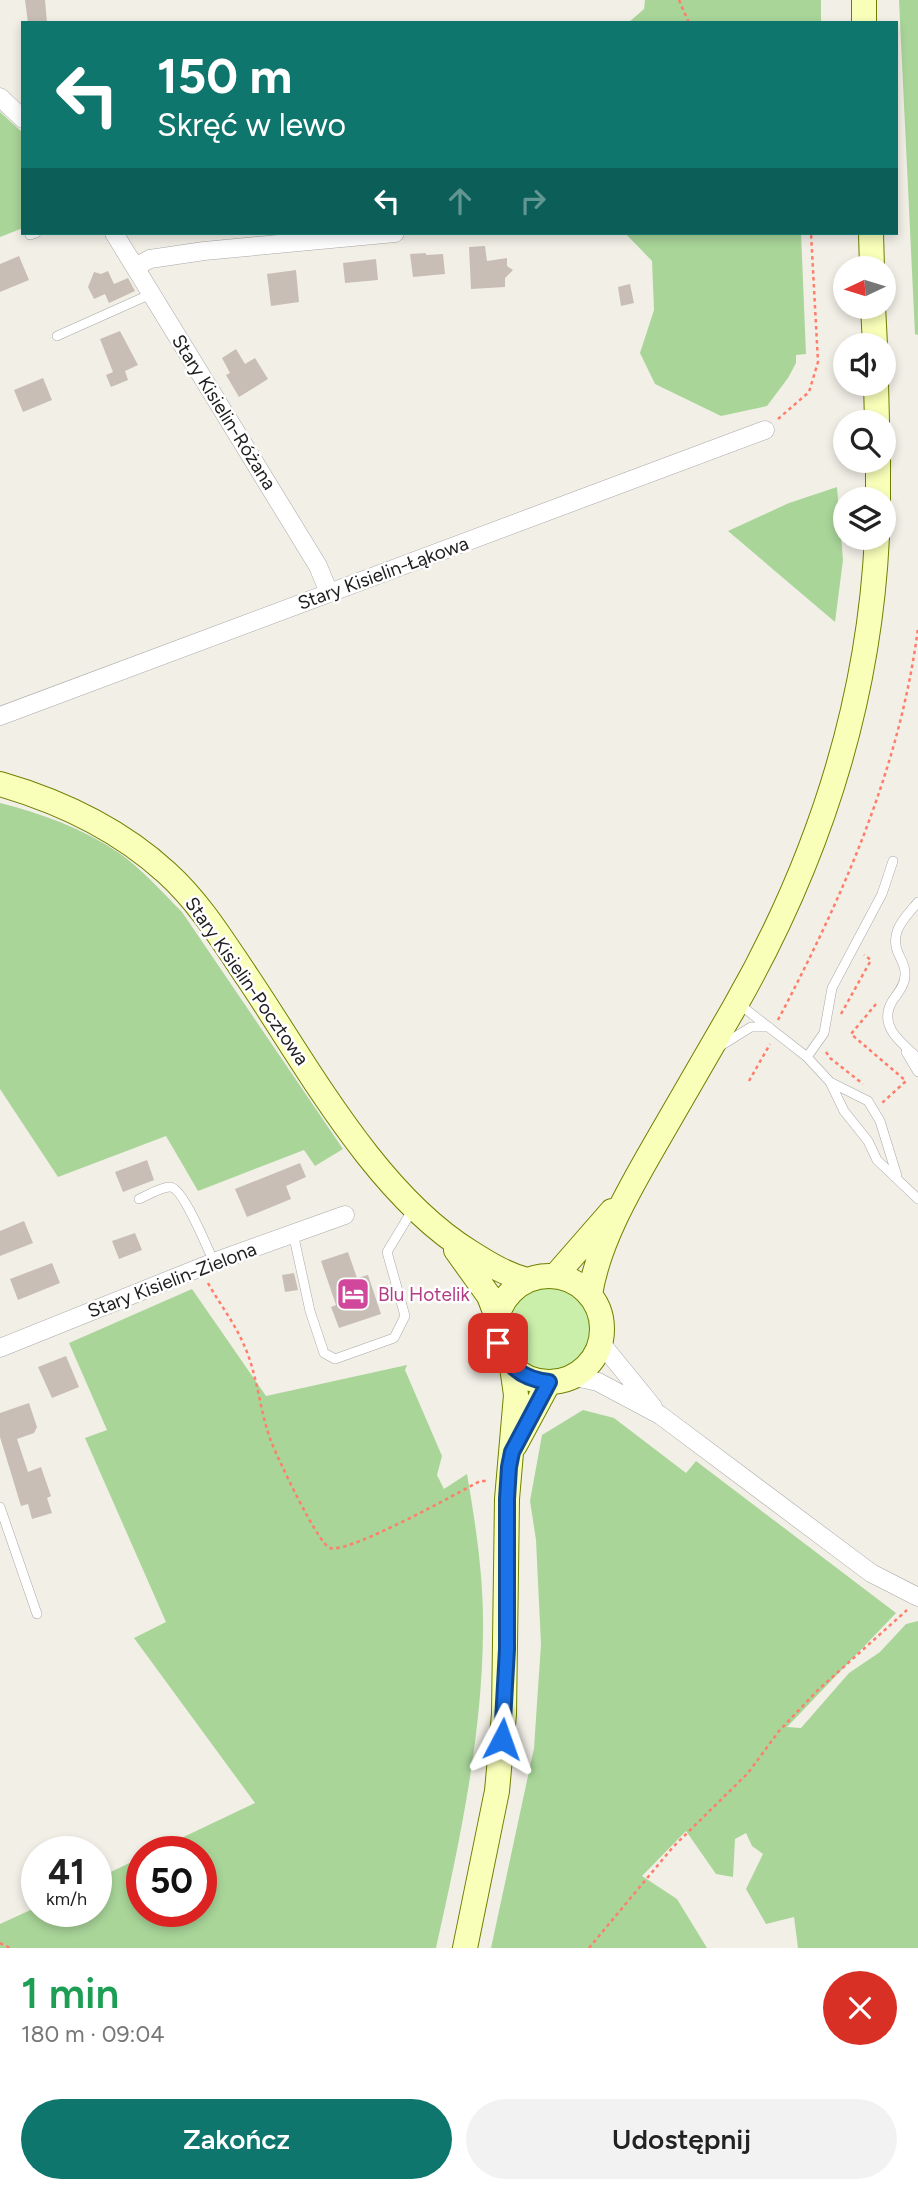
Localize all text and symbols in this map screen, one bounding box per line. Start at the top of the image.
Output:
text: 150 m [157,46,292,105]
icon: left [42,49,133,140]
text: Skręć w lewo [157,106,346,144]
icon: left [368,182,406,220]
icon: ahead [441,182,479,220]
icon: right [514,182,552,220]
north arrow [833,256,896,318]
map controls [833,256,896,550]
street label: Stary Kisielin-Różana [167,330,281,494]
button: sound [833,333,896,396]
button: search [833,410,896,473]
button: layers [833,487,896,550]
street label: Stary Kisielin-Łąkowa [294,531,472,615]
street label: Stary Kisielin-Pocztowa [180,892,314,1070]
street label: Stary Kisielin-Zielona [84,1237,260,1323]
hotel icon: Blu Hotelik [334,1275,372,1313]
place label: Blu Hotelik [378,1283,470,1306]
pin [468,1313,528,1373]
icon: arrive [479,1324,517,1362]
position arrow [465,1702,539,1776]
speed limit sign: 50 [126,1836,217,1927]
text: 41 [48,1851,85,1893]
text: km/h [46,1888,87,1910]
text: 1 min [21,1968,119,2019]
button: close [823,1971,897,2045]
text: 180 m · 09:04 [21,2020,164,2048]
button: Zakończ [21,2099,452,2179]
button: Udostępnij [466,2099,897,2179]

